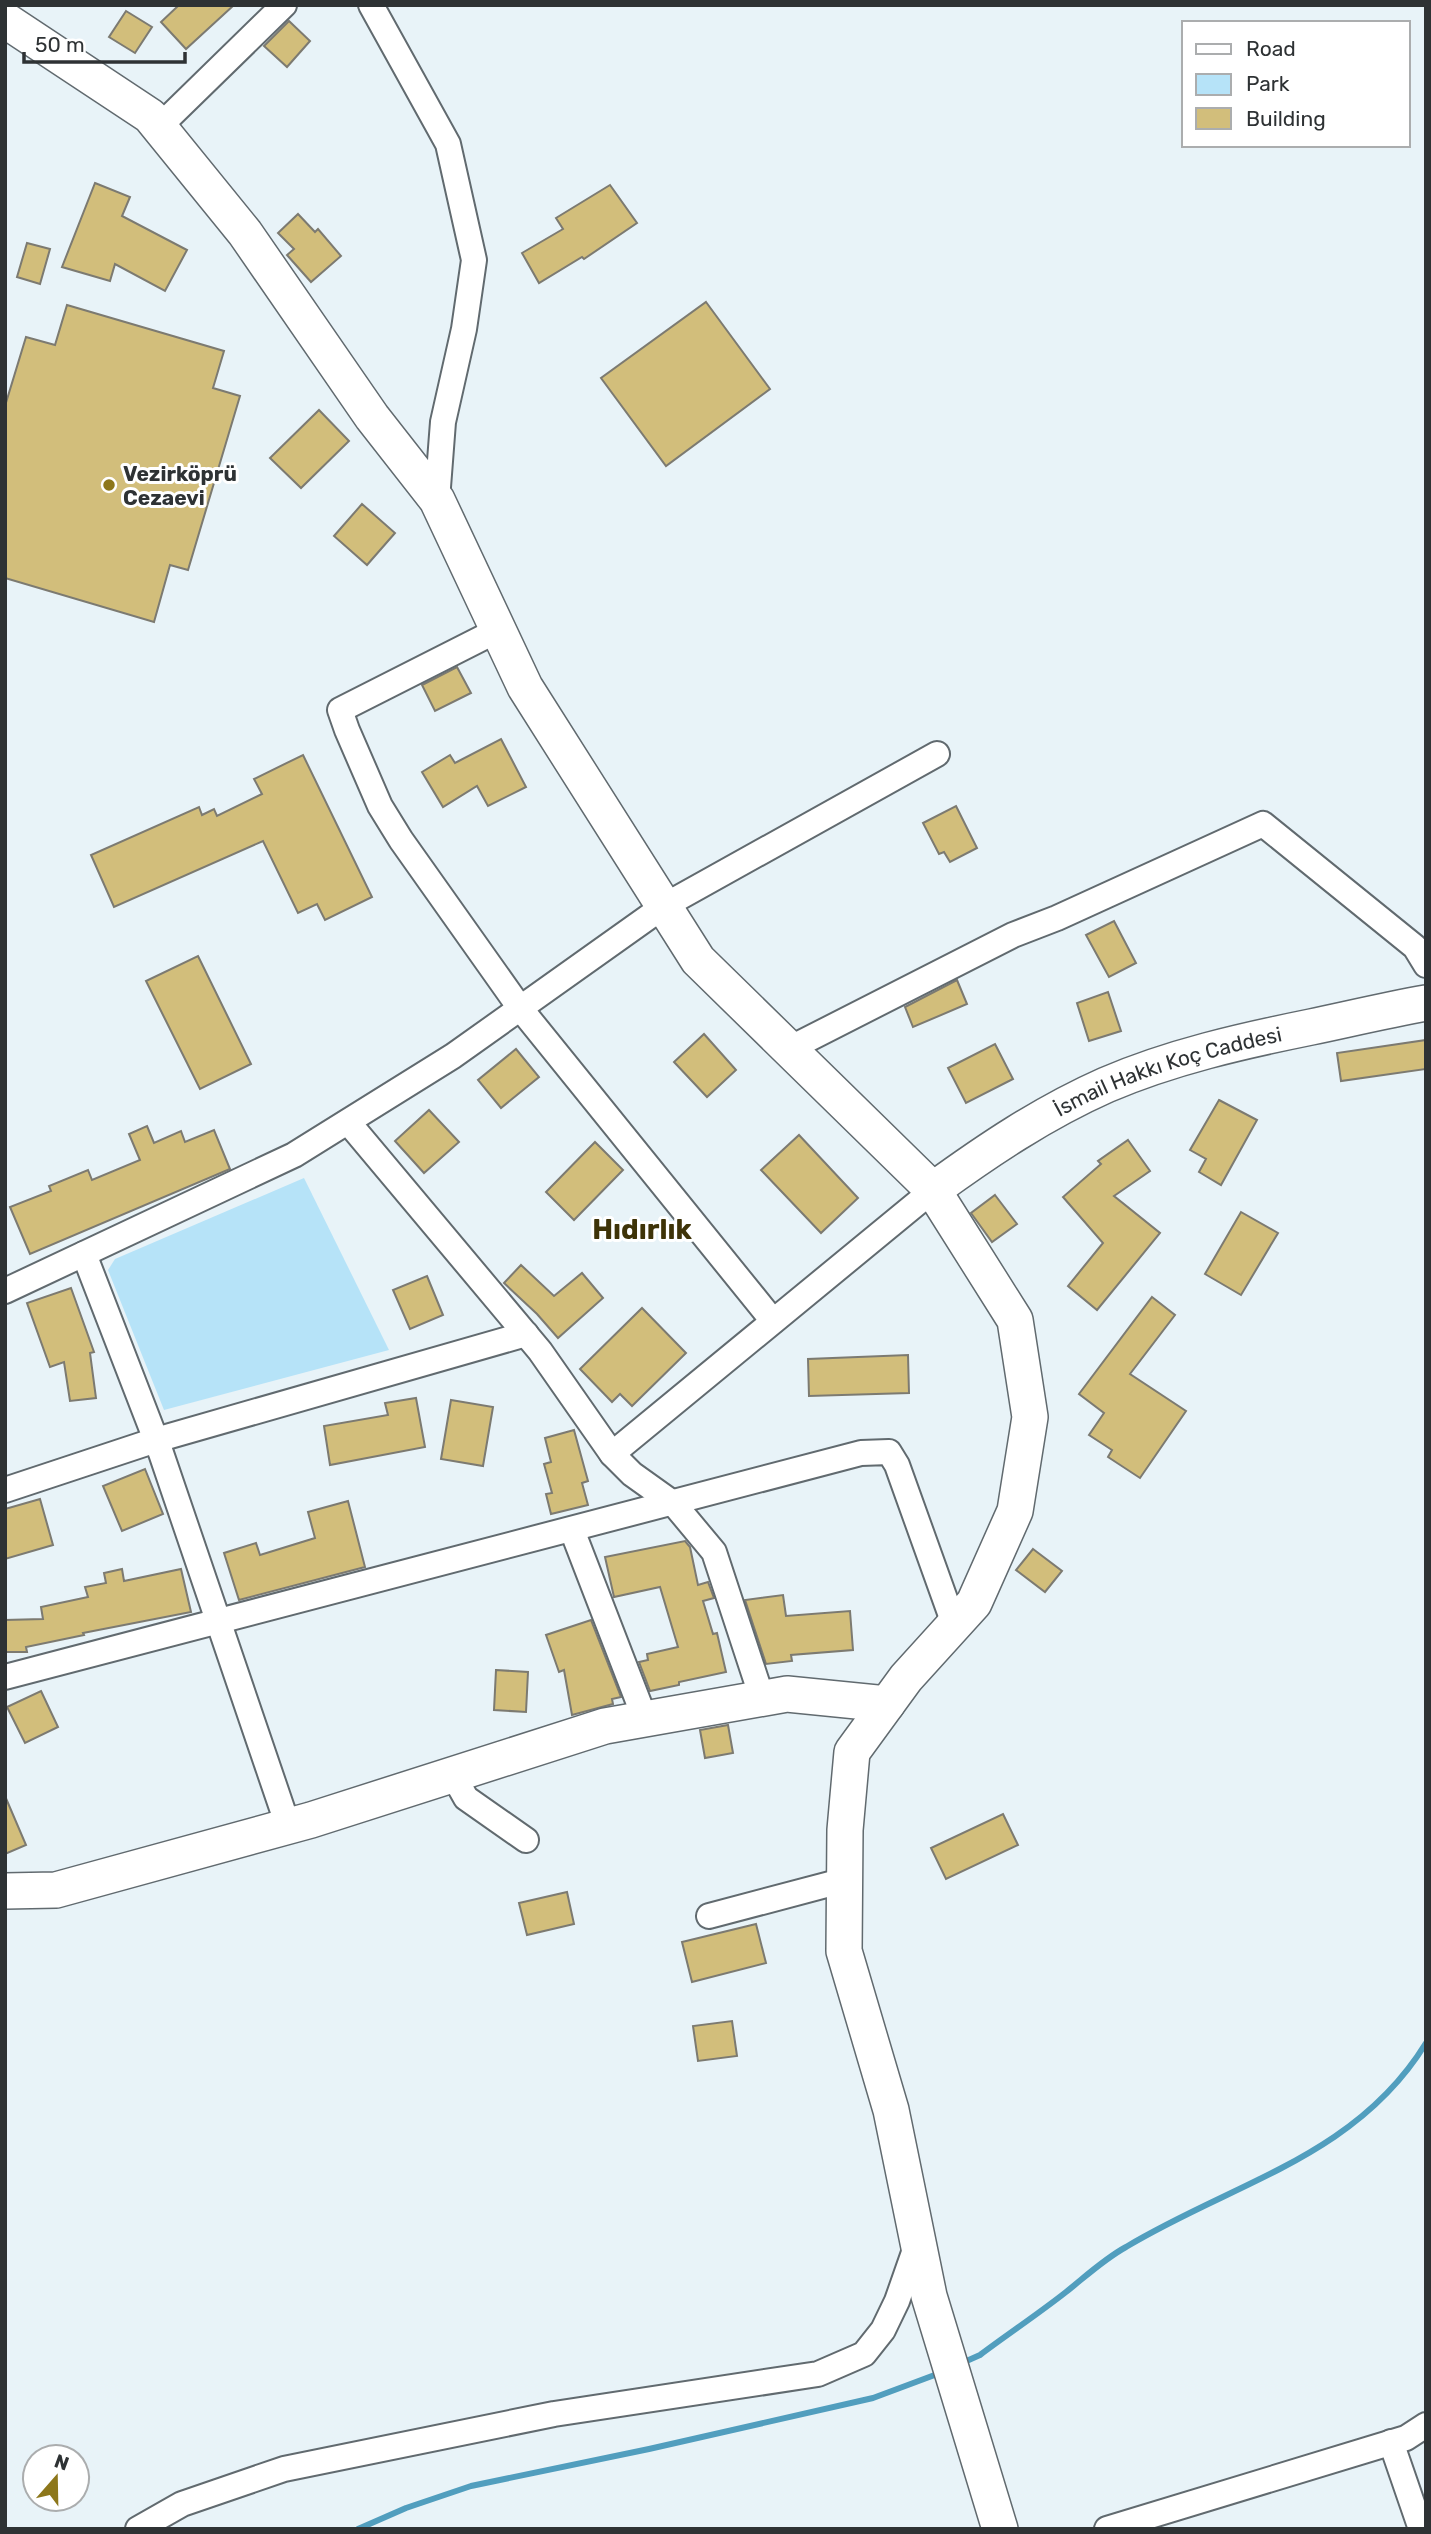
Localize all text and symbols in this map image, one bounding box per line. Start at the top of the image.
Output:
scale bar [24,21,186,65]
legend [1182,21,1410,147]
text: 50 m [35,32,85,57]
text: Road [1246,36,1296,61]
text: Park [1246,71,1290,96]
text: Building [1246,106,1326,131]
place label: Vezirköprü Cezaevi [123,461,237,510]
marker: Vezirköprü Cezaevi [101,477,117,493]
street label: İsmail Hakkı Koç Caddesi [1049,1021,1284,1121]
district label: Hıdırlık [592,1213,692,1246]
north arrow [21,2443,91,2513]
text: N [51,2449,72,2476]

